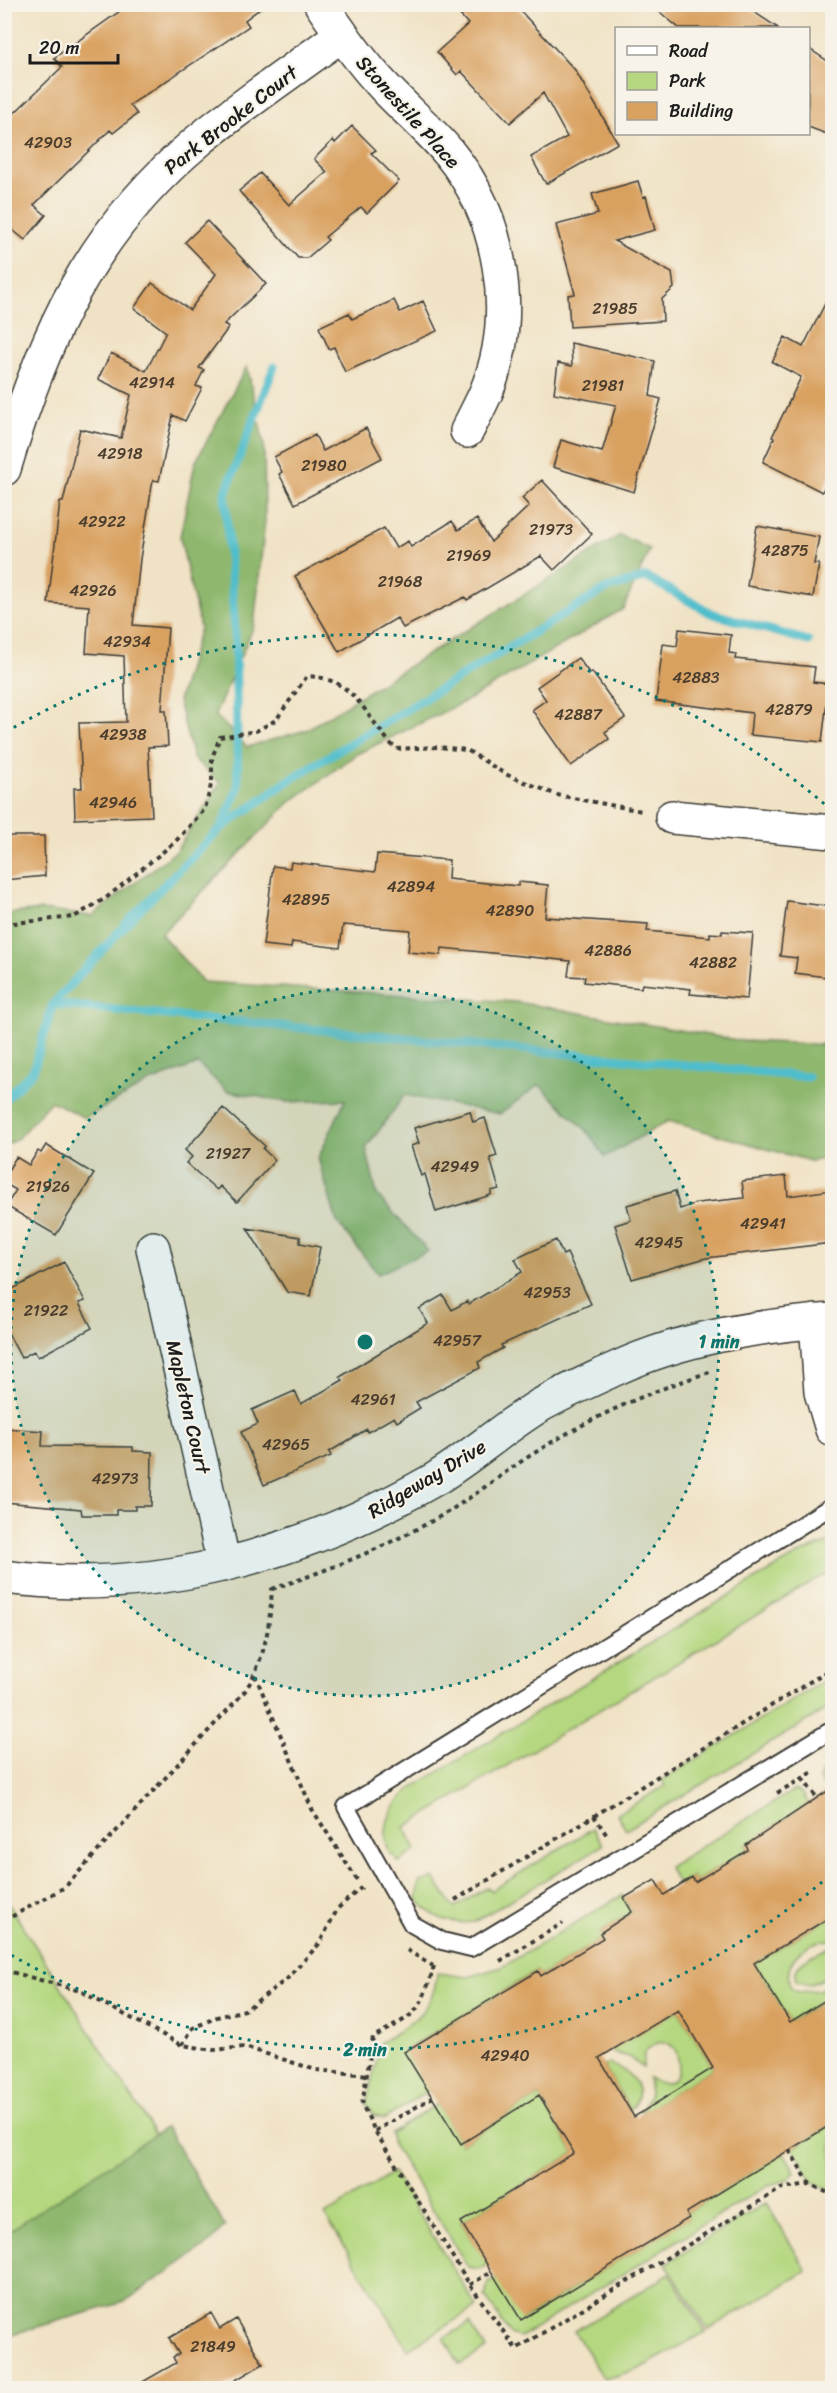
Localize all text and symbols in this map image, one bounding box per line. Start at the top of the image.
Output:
scale bar [30,27,118,65]
legend [615,27,810,135]
text: 20 m [39,32,79,64]
text: Road [669,35,709,67]
street label: Stonestile Place [347,47,469,177]
street label: Park Brooke Court [156,55,307,184]
text: Park [669,65,706,97]
text: Building [669,95,733,127]
house number: 42903 [24,128,72,157]
house number: 21985 [592,294,638,323]
house number: 42914 [129,368,175,397]
house number: 21981 [582,371,624,400]
house number: 42918 [97,439,143,468]
house number: 21980 [301,451,347,480]
house number: 42922 [78,507,126,536]
house number: 21973 [529,515,573,544]
house number: 42875 [761,536,809,565]
house number: 21969 [447,541,492,570]
house number: 21968 [378,567,423,596]
house number: 42926 [69,576,117,605]
house number: 42934 [103,627,151,656]
house number: 42883 [672,663,720,692]
house number: 42879 [765,695,813,724]
house number: 42887 [554,700,603,729]
house number: 42938 [99,720,147,749]
house number: 42946 [89,788,137,817]
house number: 42894 [387,872,435,901]
house number: 42895 [282,885,330,914]
house number: 42890 [486,896,534,925]
house number: 42886 [584,936,632,965]
house number: 42882 [689,948,737,977]
house number: 21927 [206,1139,251,1168]
house number: 42949 [431,1152,480,1181]
house number: 21926 [26,1172,70,1201]
house number: 42941 [740,1209,786,1238]
house number: 42945 [635,1228,684,1257]
house number: 42953 [523,1278,571,1307]
house number: 21922 [24,1296,68,1325]
house number: 42957 [433,1326,482,1355]
text: 1 min [699,1326,740,1358]
centre of rings [355,1332,375,1352]
street label: Mapleton Court [156,1337,221,1478]
house number: 42961 [350,1385,396,1414]
house number: 42965 [262,1430,310,1459]
street label: Ridgeway Drive [361,1430,493,1528]
house number: 42973 [92,1464,139,1493]
text: 2 min [342,2034,387,2066]
house number: 42940 [480,2041,530,2070]
house number: 21849 [190,2332,236,2361]

